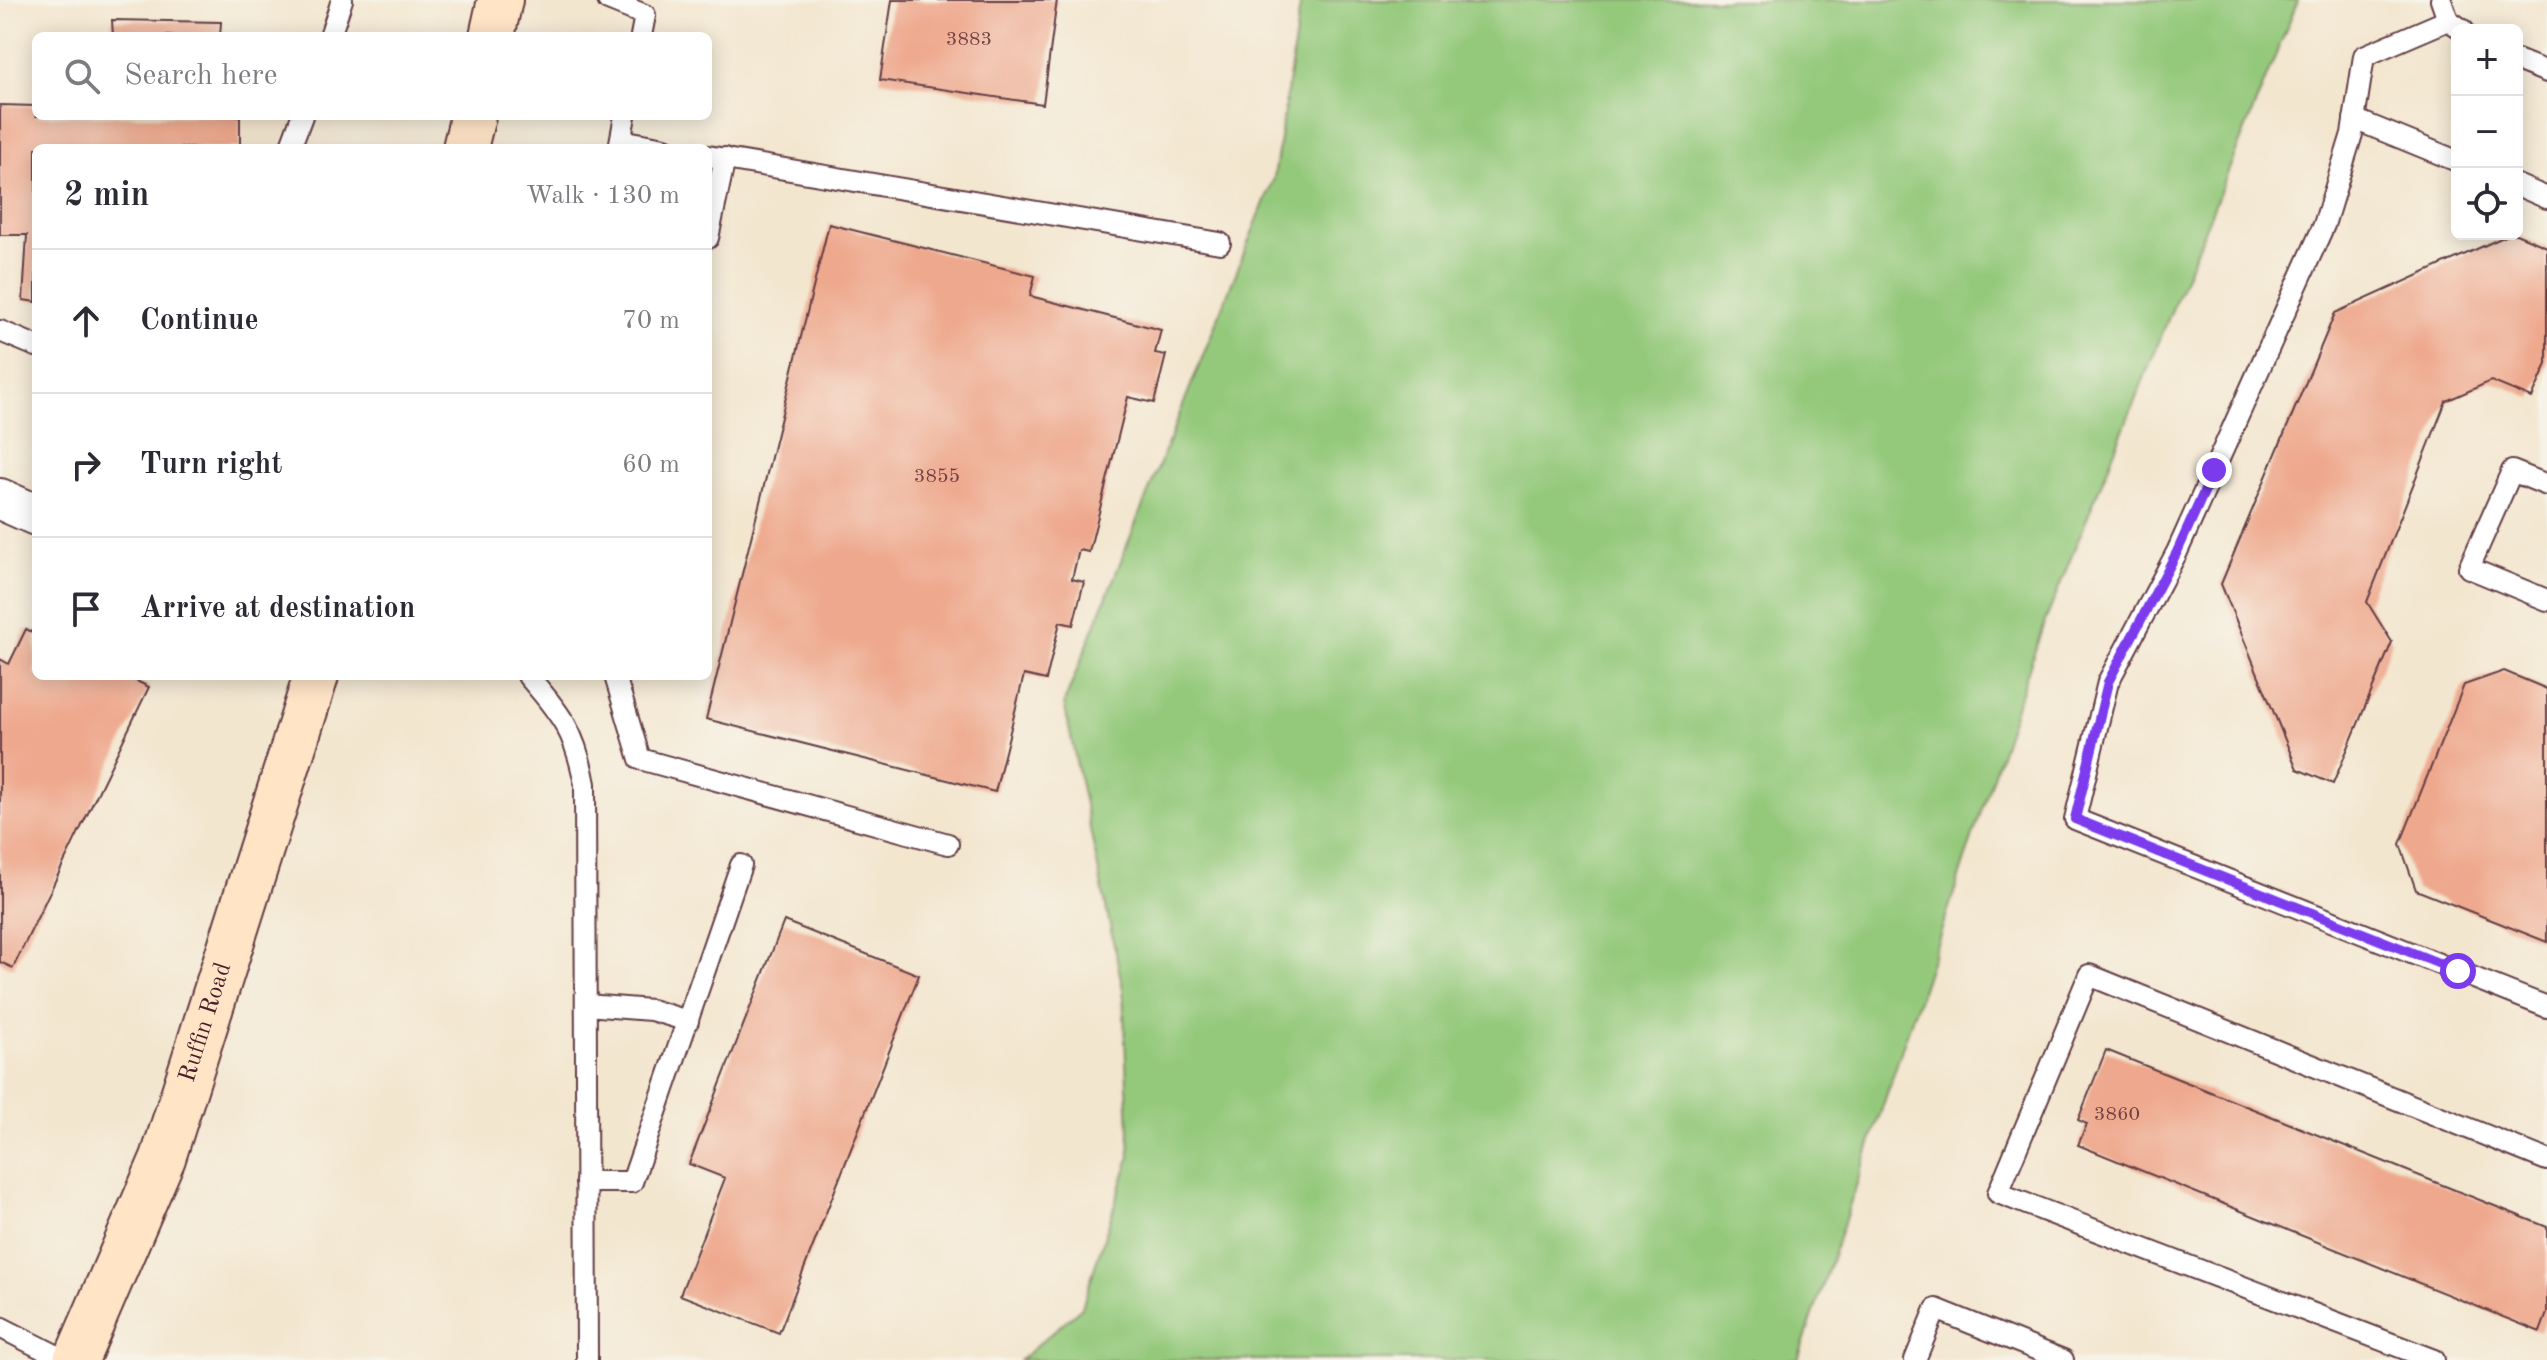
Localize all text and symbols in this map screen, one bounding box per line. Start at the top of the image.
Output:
map controls [2451,24,2523,240]
button: + [2451,24,2523,96]
house number: 3883 [946,30,992,50]
search box [32,32,712,120]
icon: search [60,54,104,98]
text: Search here [124,61,278,91]
button: − [2451,96,2523,168]
button: locate [2451,168,2523,240]
text: 2 min [64,179,149,213]
text: Walk · 130 m [526,183,680,209]
icon: ahead [64,299,108,343]
text: Continue [140,306,259,336]
text: 70 m [622,308,680,334]
icon: right [64,443,108,487]
text: Turn right [140,450,282,480]
text: 60 m [622,452,680,478]
route end [2196,452,2232,488]
house number: 3855 [914,467,960,487]
icon: arrive [64,587,108,631]
text: Arrive at destination [140,594,415,624]
route start [2440,953,2476,989]
street label: Ruffin Road [176,960,236,1085]
house number: 3860 [2094,1105,2140,1125]

